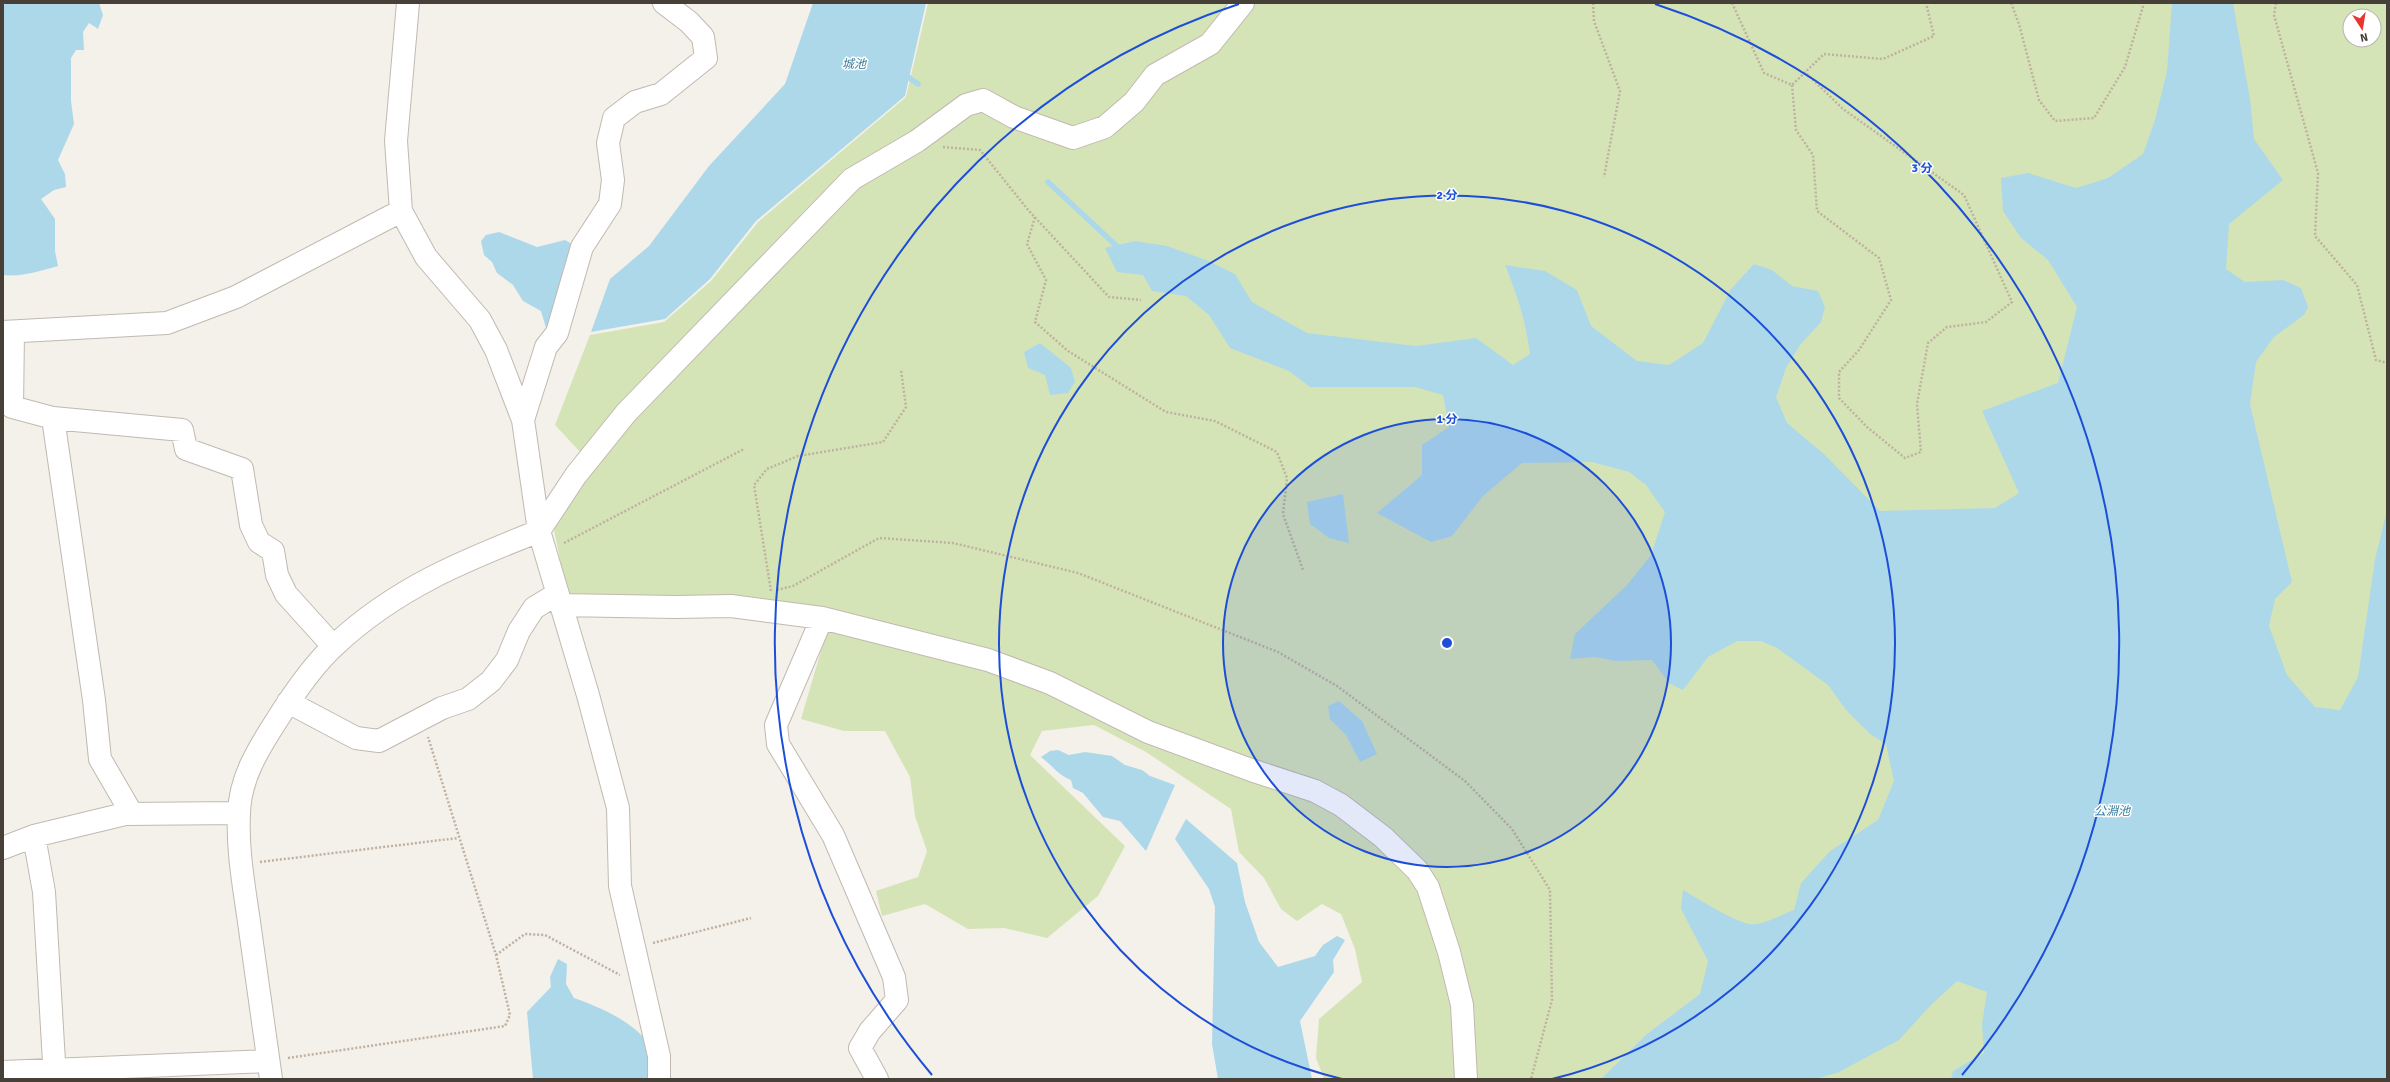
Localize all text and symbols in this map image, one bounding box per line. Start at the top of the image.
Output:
north arrow [2342,8,2382,48]
text: N [2359,30,2369,44]
water label: 城池 [842,57,867,72]
text: 3 分 [1911,161,1933,176]
text: 2 分 [1436,188,1458,203]
text: 1 分 [1436,412,1458,427]
centre of rings [1440,636,1454,650]
water label: 公淵池 [2094,804,2131,819]

